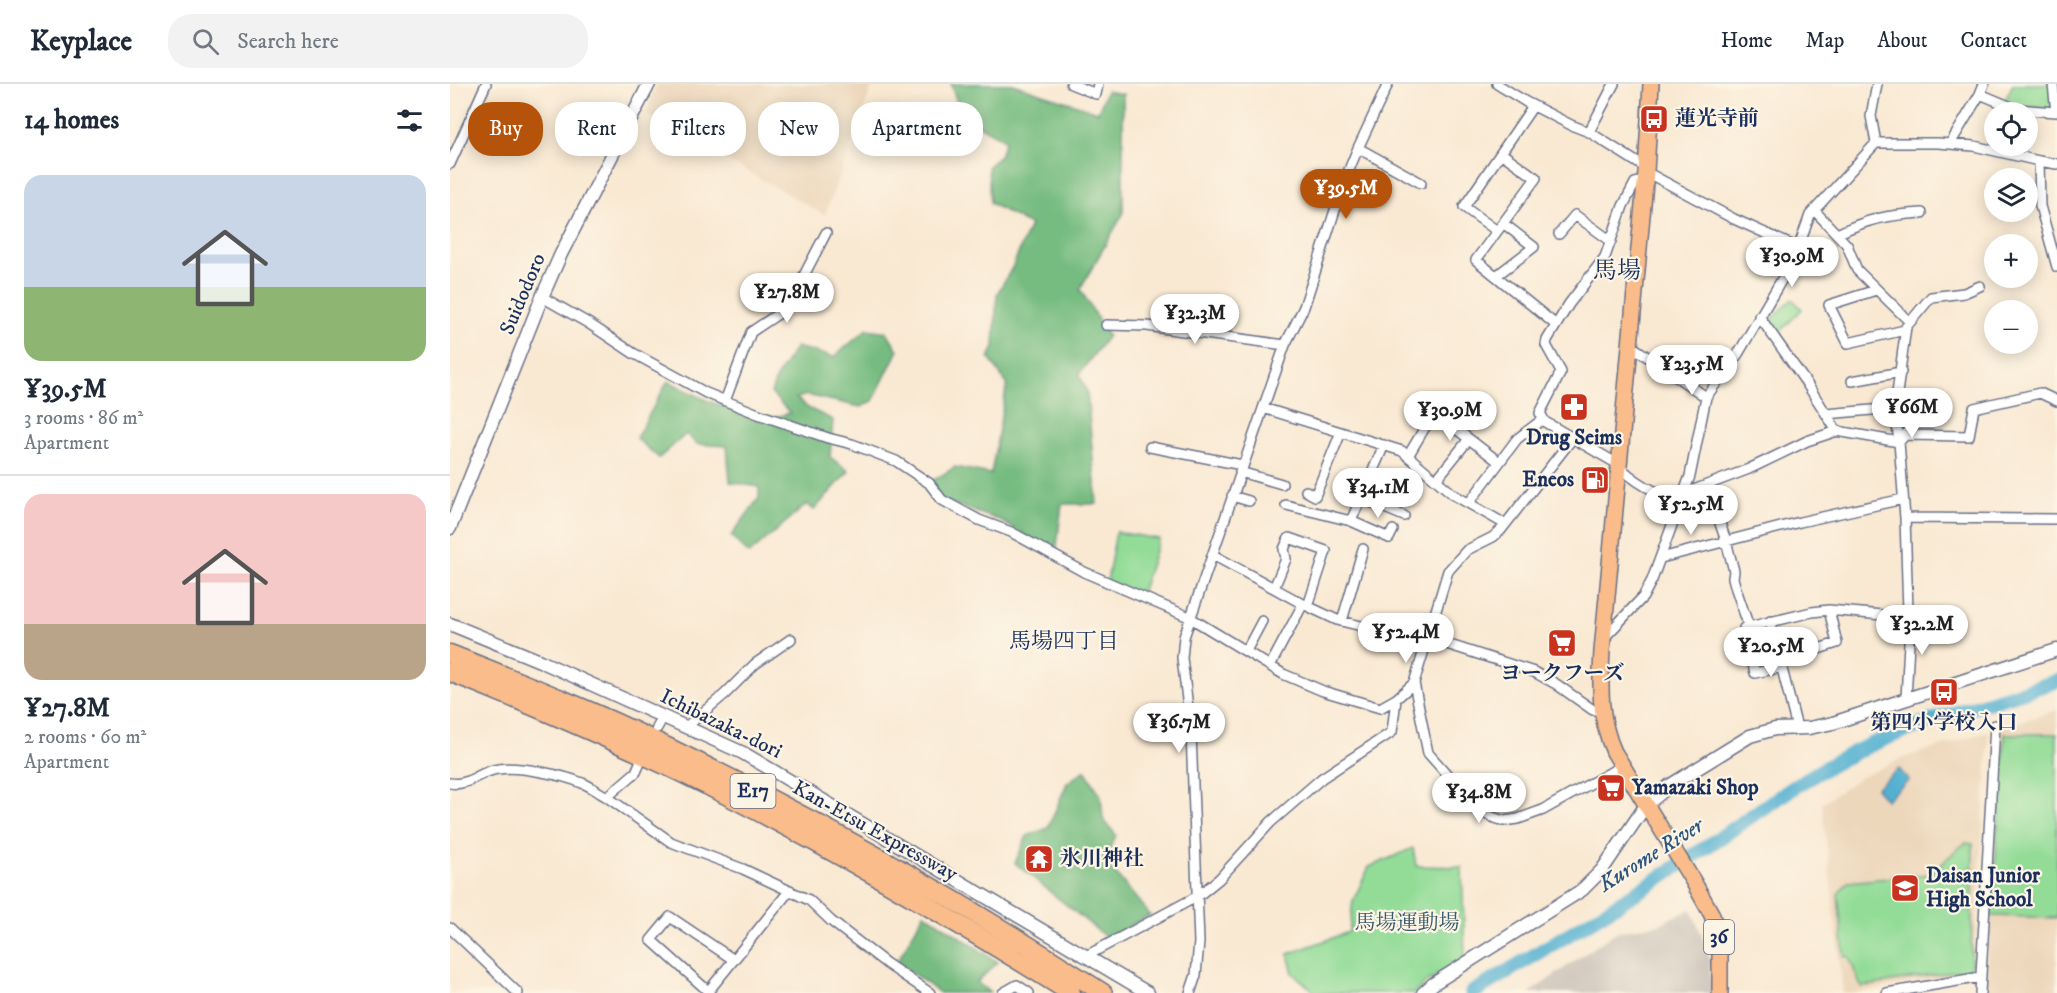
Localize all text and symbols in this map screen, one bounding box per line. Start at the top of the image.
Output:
search box [168,14,588,68]
text: Keyplace [30,24,132,59]
icon: search [189,25,222,58]
text: Search here [237,28,339,55]
text: Home [1721,28,1773,54]
text: Map [1806,28,1844,54]
text: About [1877,28,1928,54]
text: Contact [1961,28,2027,54]
chip: Buy [468,102,543,156]
chip: Rent [555,102,638,156]
chip: Filters [650,102,746,156]
chip: New [758,102,839,156]
chip: Apartment [851,102,983,156]
map controls [1984,102,2038,354]
button: locate [1984,102,2038,156]
bus stop icon: 蓮光寺前 [1638,103,1670,135]
text: 14 homes [24,104,119,137]
icon: filters [393,104,426,137]
place label: 蓮光寺前 [1675,106,1759,132]
button: layers [1984,168,2038,222]
pin: ¥39.5M [1297,169,1395,220]
text: ¥39.5M [1314,176,1378,201]
icon: home [171,214,279,322]
button: + [1984,234,2038,288]
pin: ¥30.9M [1743,237,1841,288]
text: ¥30.9M [1760,244,1824,269]
street label: Suidodoro [494,249,552,339]
district label: 馬場 [1593,256,1641,286]
pin: ¥27.8M [738,273,836,324]
text: ¥27.8M [754,280,820,305]
pin: ¥32.3M [1146,294,1244,345]
button: − [1984,300,2038,354]
text: ¥32.3M [1164,301,1226,326]
pin: ¥23.5M [1643,345,1741,396]
text: ¥23.5M [1660,352,1724,377]
text: ¥39.5M [24,373,107,406]
pin: ¥66M [1876,388,1948,439]
pin: ¥30.9M [1401,391,1499,442]
pharmacy icon: Drug Seims [1558,391,1590,423]
text: ¥66M [1886,395,1938,420]
text: ¥30.9M [1418,398,1482,423]
text: 3 rooms · 86 m² [24,406,143,431]
place label: Drug Seims [1526,425,1622,451]
text: Apartment [24,431,109,456]
fuel station icon: Eneos [1579,464,1611,496]
place label: Eneos [1522,467,1574,493]
pin: ¥34.1M [1329,468,1427,519]
text: ¥34.1M [1346,475,1410,500]
pin: ¥52.5M [1642,485,1740,536]
text: ¥52.5M [1658,492,1724,517]
icon: home [171,533,279,641]
pin: ¥32.2M [1873,605,1971,656]
text: ¥32.2M [1890,612,1954,637]
pin: ¥52.4M [1357,613,1455,664]
text: ¥52.4M [1372,620,1440,645]
supermarket icon: ヨークフーズ [1546,627,1578,659]
pin: ¥20.5M [1722,627,1820,678]
district label: 馬場四丁目 [1009,628,1119,655]
text: ¥20.5M [1738,634,1804,659]
place label: ヨークフーズ [1500,661,1624,687]
bus stop icon: 第四小学校入口 [1928,676,1960,708]
street label: Ichibazaka-dori [656,683,786,765]
text: ¥27.8M [24,692,110,725]
pin: ¥36.7M [1130,703,1228,754]
text: ¥36.7M [1147,710,1211,735]
place label: 第四小学校入口 [1871,710,2018,736]
text: 2 rooms · 60 m² [24,725,146,750]
text: Apartment [24,750,109,775]
supermarket icon: Yamazaki Shop [1595,772,1627,804]
pin: ¥34.8M [1430,773,1528,824]
road number: E17 [730,774,776,808]
street label: Kan-Etsu Expressway [788,775,963,888]
place label: Yamazaki Shop [1631,775,1759,801]
text: ¥34.8M [1446,780,1512,805]
water label: Kurome River [1593,811,1710,898]
temple icon: 氷川神社 [1023,843,1055,875]
place label: 氷川神社 [1060,846,1144,872]
place label: Daisan Junior High School [1926,863,2041,913]
school or university icon: Daisan Junior High School [1889,872,1921,904]
park label: 馬場運動場 [1355,910,1460,936]
road number: 36 [1704,920,1734,954]

